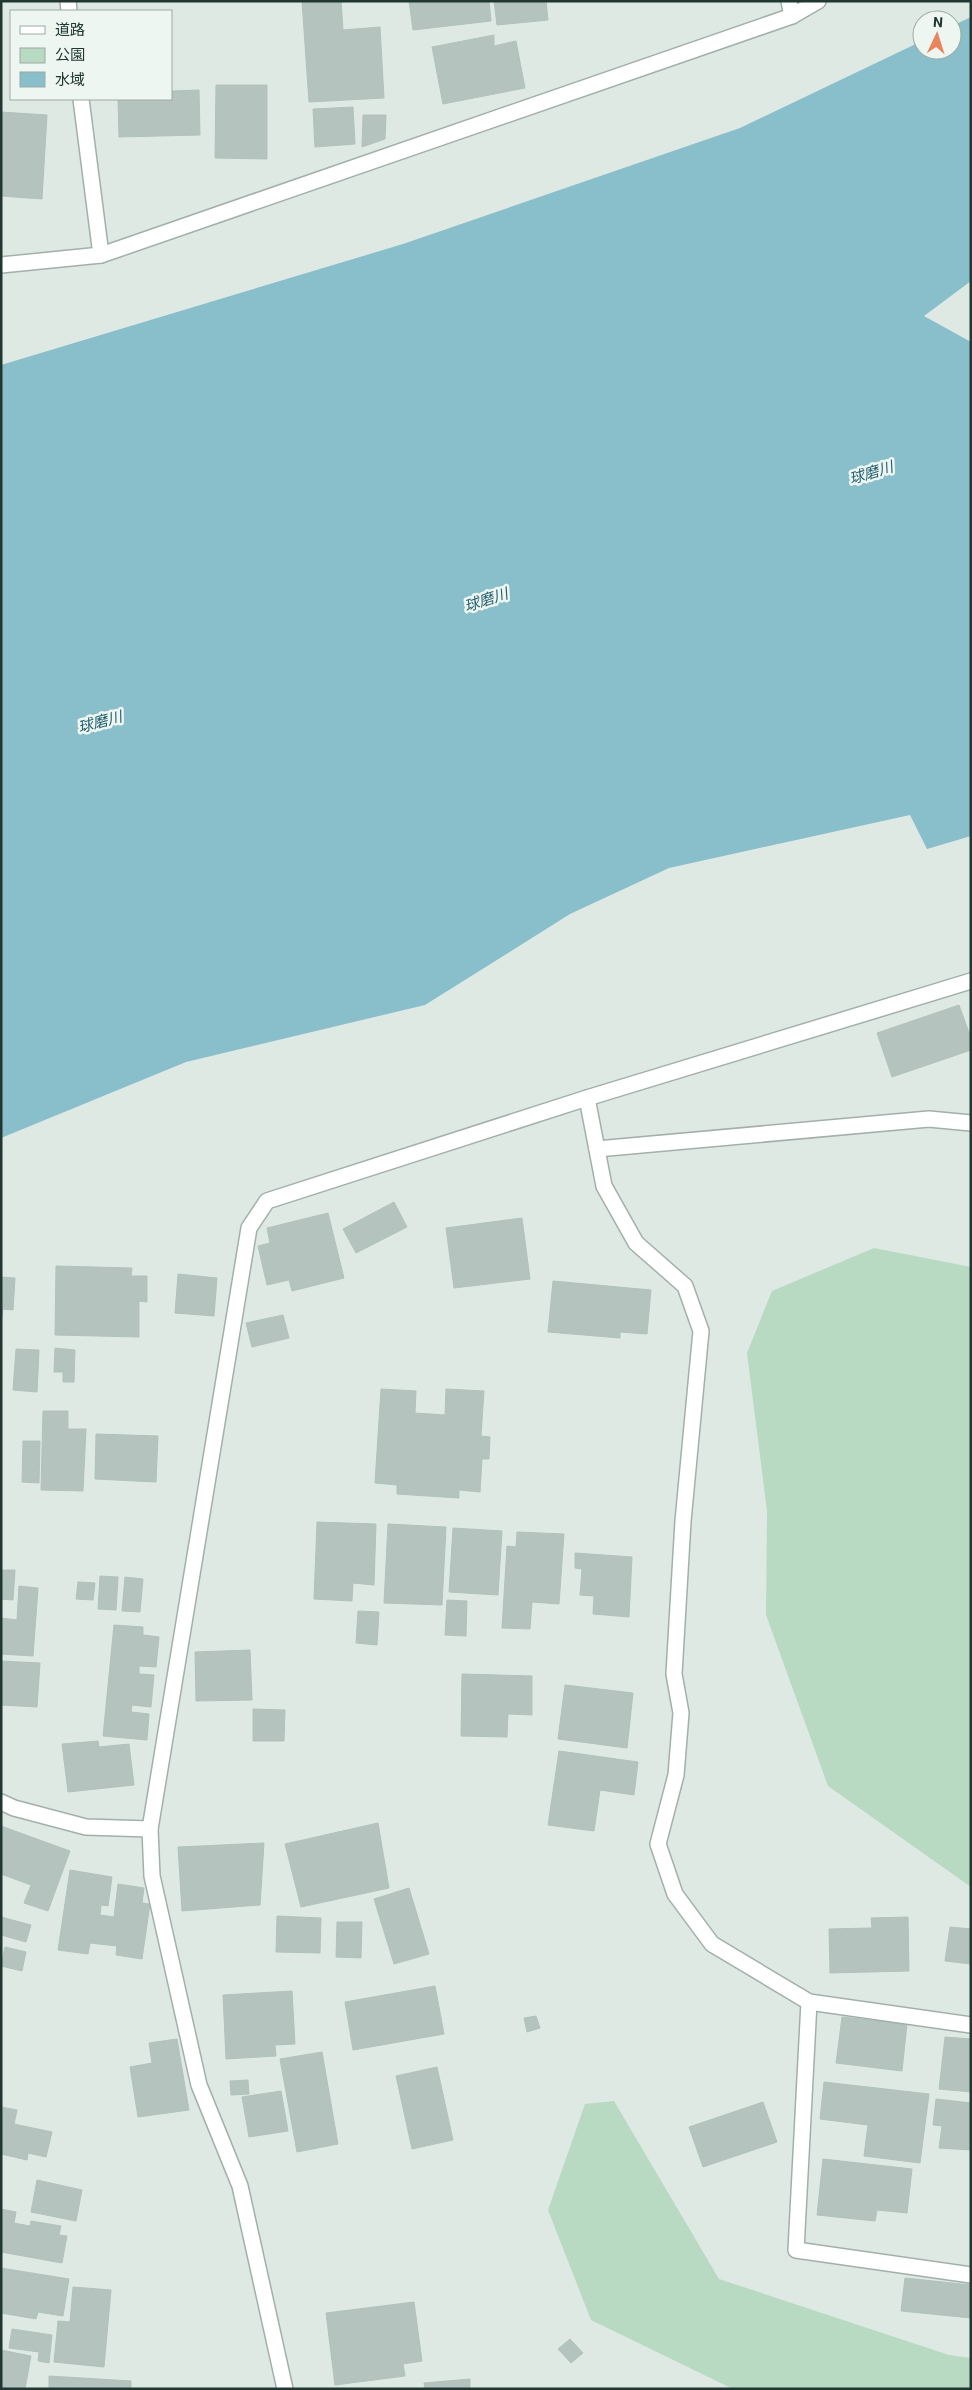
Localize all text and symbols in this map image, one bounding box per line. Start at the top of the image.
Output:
legend [10,10,172,100]
north arrow [912,10,962,60]
text: N [932,14,943,30]
text: 道路 [55,21,85,39]
text: 公園 [55,46,85,64]
text: 水域 [55,71,85,89]
water label: 球磨川 [847,457,897,488]
water label: 球磨川 [462,584,512,616]
water label: 球磨川 [76,707,126,737]

